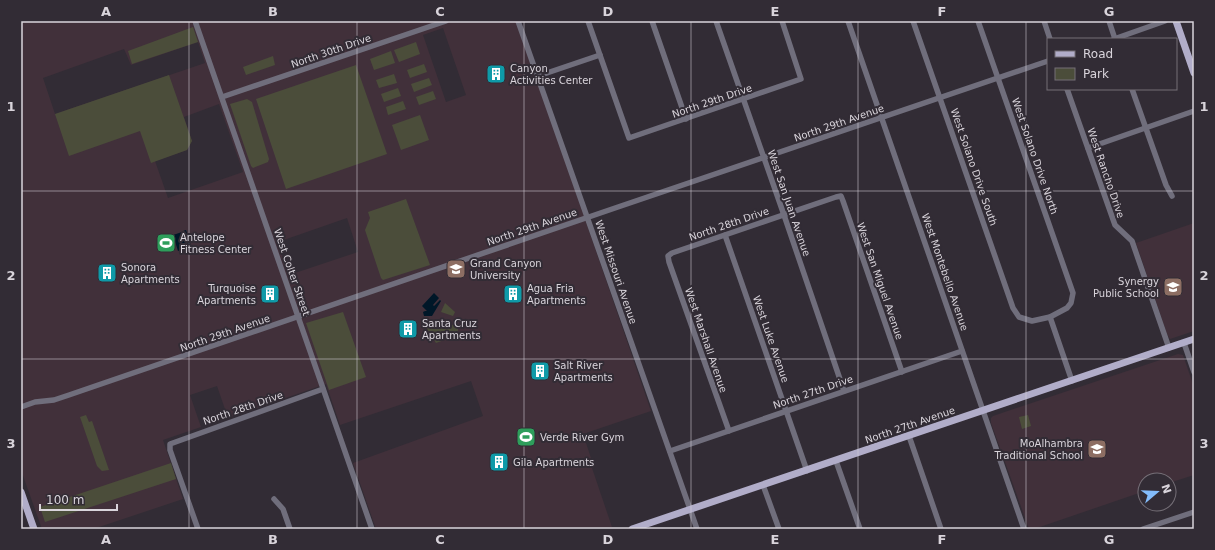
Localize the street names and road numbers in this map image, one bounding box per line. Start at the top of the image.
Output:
street label: North 30th Drive [290,32,372,70]
street label: North 29th Drive [671,82,753,120]
street label: West Solano Drive North [1010,96,1060,216]
street label: North 29th Avenue [793,102,885,144]
street label: West Solano Drive South [949,107,999,227]
street label: West Rancho Drive [1085,126,1127,220]
street label: West San Juan Avenue [766,148,812,258]
street label: North 28th Drive [688,205,770,243]
street label: North 29th Avenue [486,206,578,248]
street label: West Montebello Avenue [920,212,970,332]
street label: West Missouri Avenue [593,219,639,325]
street label: West San Miguel Avenue [855,221,905,341]
street label: West Colter Street [272,227,312,317]
street label: West Marshall Avenue [683,286,729,394]
street label: West Luke Avenue [751,294,791,384]
street label: North 29th Avenue [179,312,271,354]
street label: North 27th Drive [772,373,854,411]
street label: North 28th Drive [202,389,284,427]
street label: North 27th Avenue [864,404,956,446]

